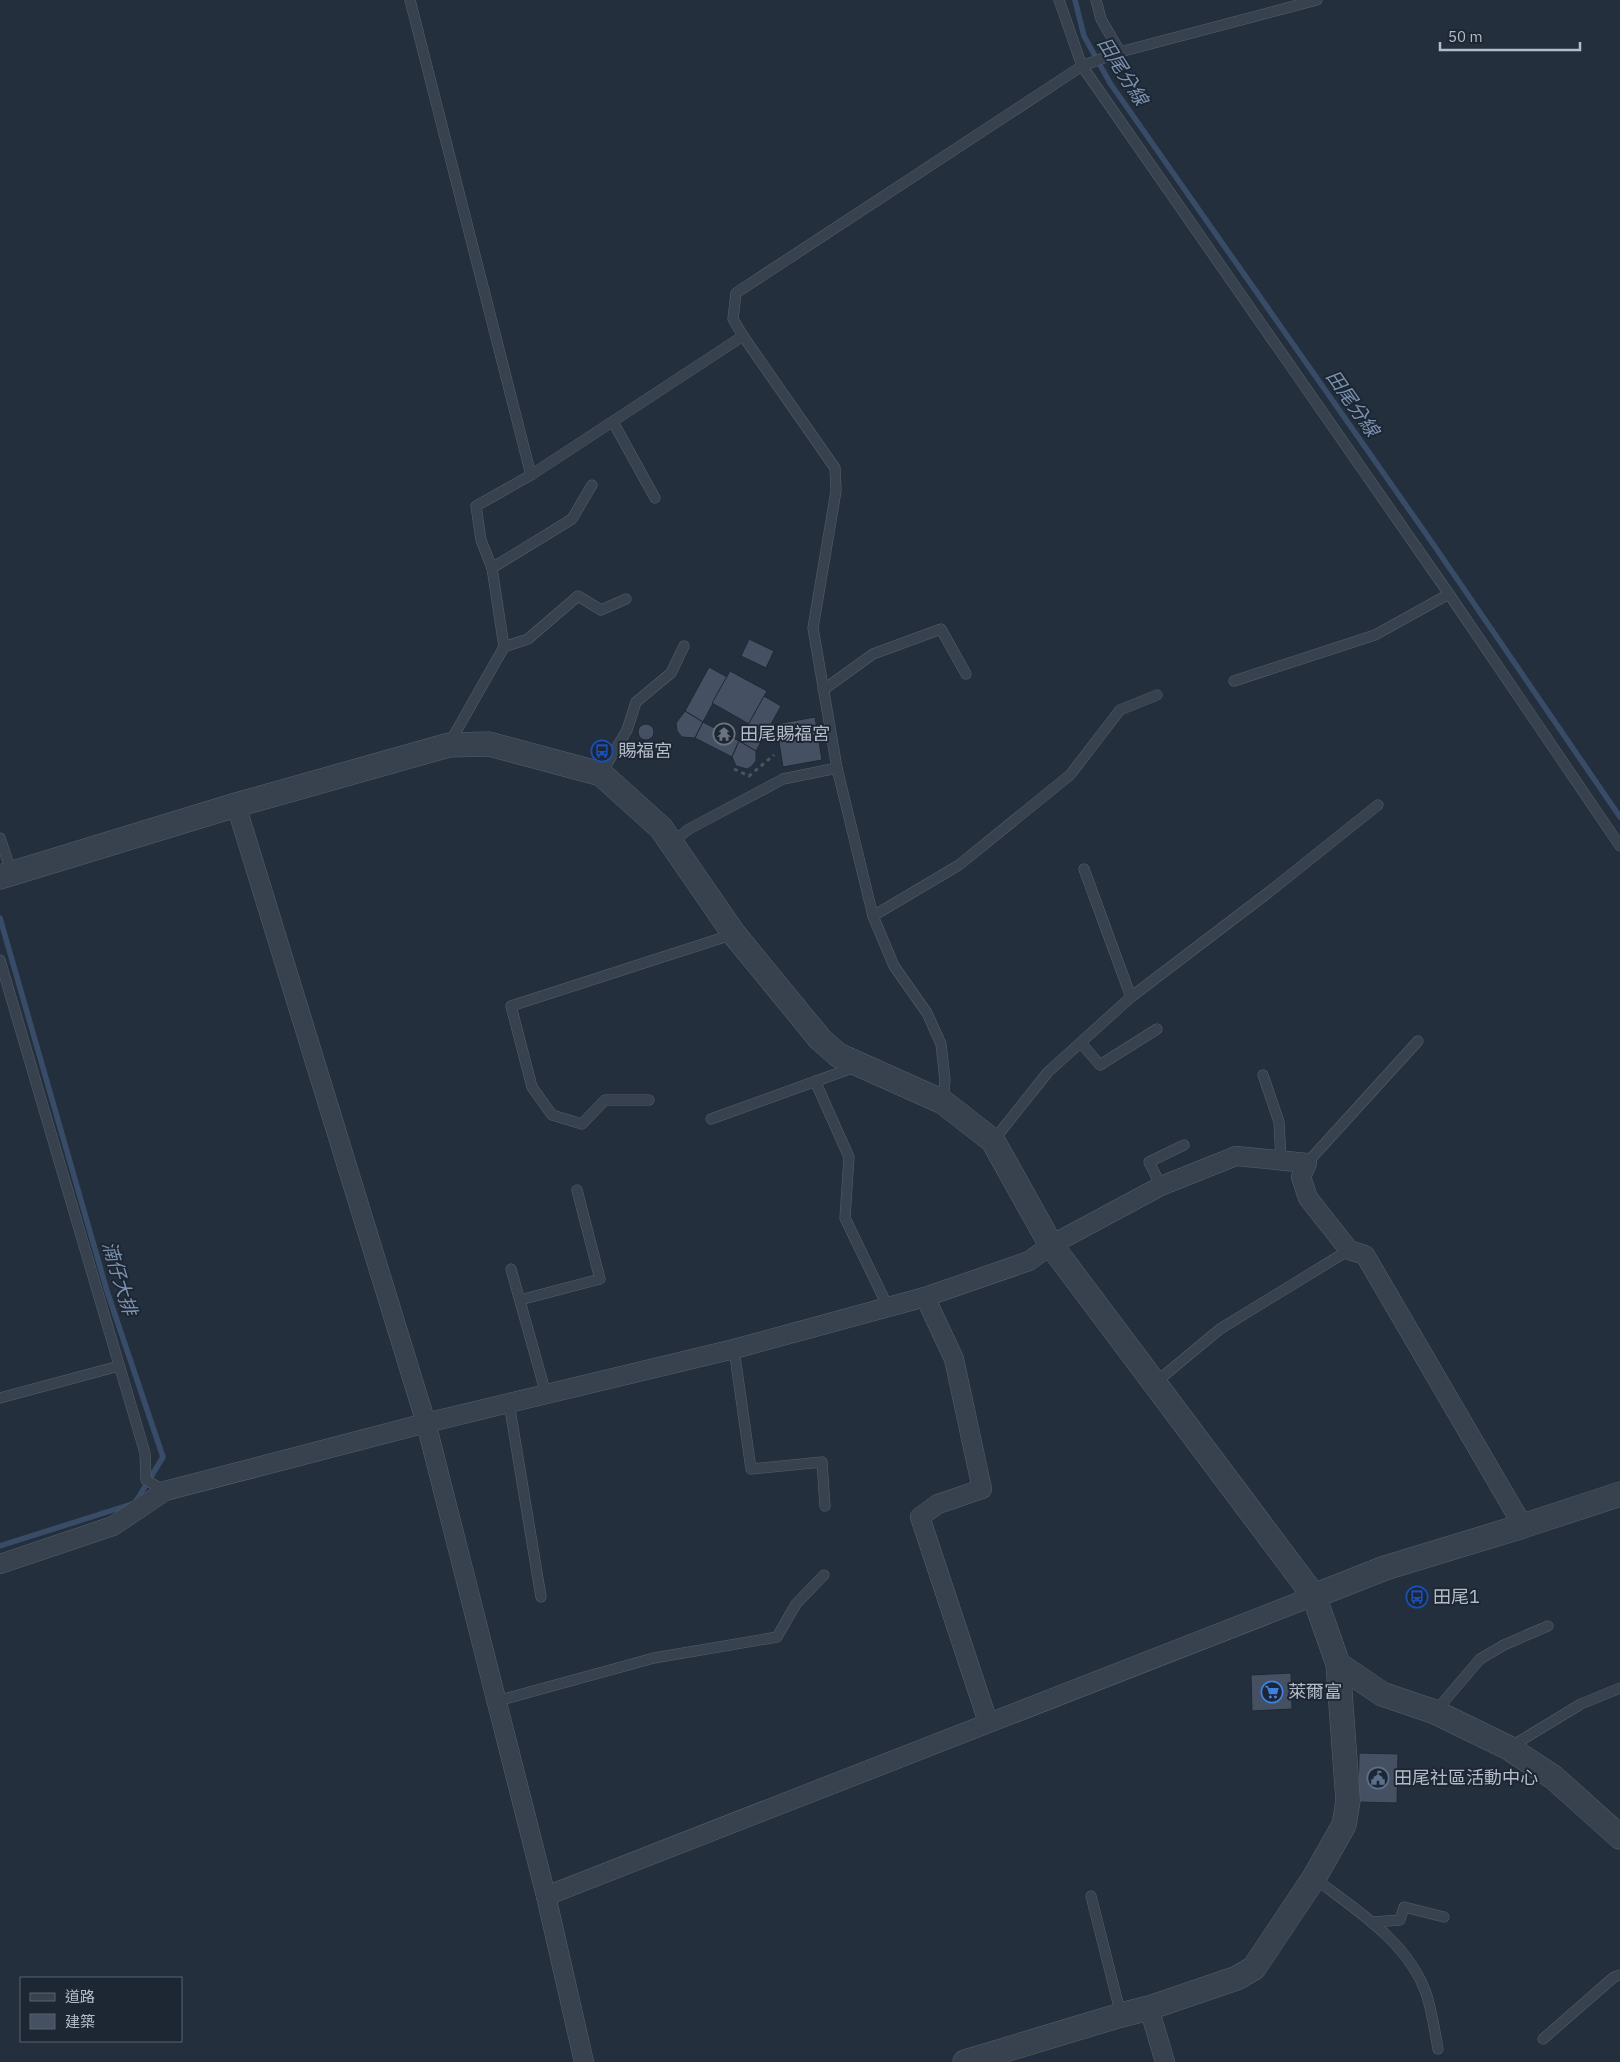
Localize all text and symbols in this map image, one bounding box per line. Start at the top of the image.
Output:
scale bar [1440,20,1580,52]
text: 50 m [1448,27,1483,46]
water label: 田尾分線 [1093,32,1154,111]
water label: 田尾分線 [1321,365,1386,443]
temple icon: 田尾賜福宮 [712,722,736,746]
place label: 田尾賜福宮 [740,722,830,745]
bus stop icon: 賜福宮 [590,739,614,763]
place label: 賜福宮 [618,739,672,762]
water label: 湳仔大排 [97,1238,143,1321]
bus stop icon: 田尾1 [1405,1585,1429,1609]
place label: 田尾1 [1433,1585,1480,1608]
supermarket icon: 萊爾富 [1260,1680,1284,1704]
place label: 萊爾富 [1288,1680,1342,1703]
public building icon: 田尾社區活動中心 [1366,1766,1390,1790]
place label: 田尾社區活動中心 [1394,1766,1538,1789]
legend [20,1977,182,2042]
text: 道路 [65,1987,95,2006]
text: 建築 [65,2012,95,2031]

